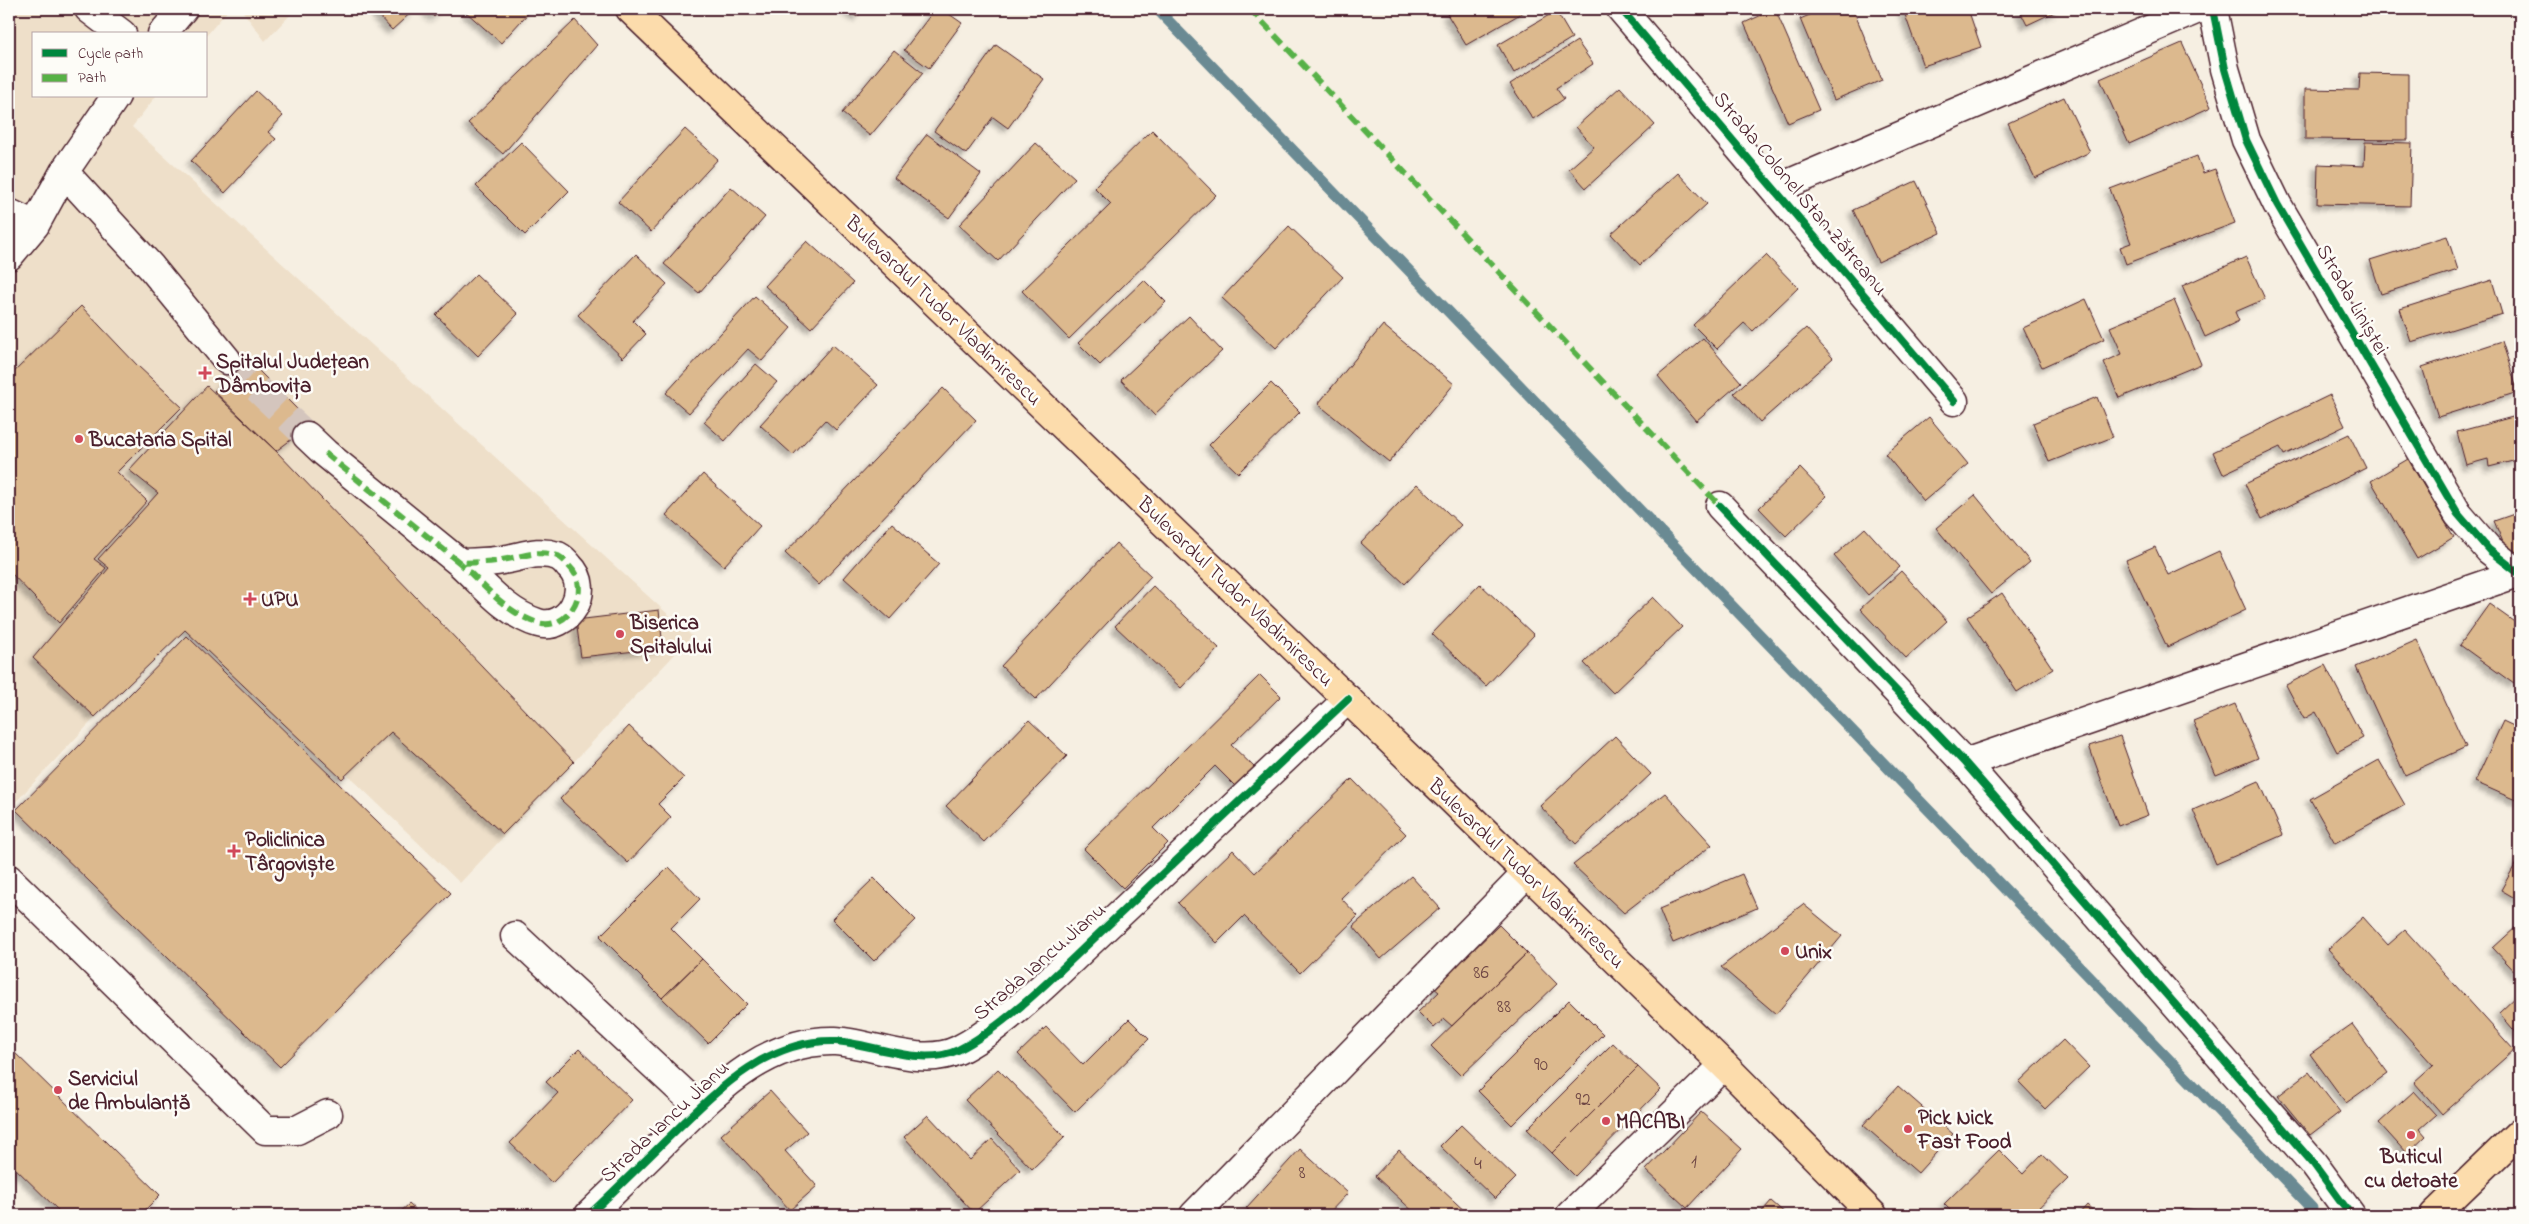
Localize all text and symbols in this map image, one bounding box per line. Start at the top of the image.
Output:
legend [32,32,208,98]
text: Cycle path [78,43,143,66]
text: Path [78,67,106,89]
street label: Strada Colonel Stan Zătreanu [1705,86,1894,303]
street label: Bulevardul Tudor Vladimirescu [837,209,1048,414]
street label: Strada Liniștei [2307,239,2395,361]
place label: Spitalul Județean Dâmbovița [215,348,369,402]
marker: Spitalul Județean Dâmbovița [198,366,212,380]
place label: Bucataria Spital [88,426,232,456]
marker: Bucataria Spital [73,433,85,445]
street label: Bulevardul Tudor Vladimirescu [1129,490,1340,695]
place label: UPU [261,586,298,616]
marker: UPU [243,592,257,606]
place label: Biserica Spitalului [629,609,712,663]
marker: Biserica Spitalului [614,628,626,640]
street label: Bulevardul Tudor Vladimirescu [1420,772,1631,977]
place label: Policlinica Târgoviște [245,826,335,882]
marker: Policlinica Târgoviște [227,844,241,858]
street label: Strada Iancu Jianu [967,896,1113,1029]
place label: Unix [1795,938,1832,968]
marker: Unix [1779,945,1791,957]
house number: 86 [1473,960,1489,987]
house number: 88 [1497,994,1511,1021]
house number: 90 [1534,1052,1548,1079]
street label: Strada Iancu Jianu [594,1054,737,1191]
place label: Serviciul de Ambulanță [68,1065,190,1119]
marker: Serviciul de Ambulanță [52,1084,64,1096]
house number: 92 [1575,1087,1591,1114]
place label: Pick Nick Fast Food [1917,1104,2012,1158]
place label: MACABI [1616,1108,1685,1138]
marker: MACABI [1600,1115,1612,1127]
marker: Pick Nick Fast Food [1902,1123,1914,1135]
marker: Buticul cu detoate [2405,1129,2417,1141]
place label: Buticul cu detoate [2364,1143,2458,1197]
house number: 1 [1691,1149,1697,1176]
house number: 4 [1474,1151,1482,1178]
house number: 8 [1298,1160,1306,1187]

